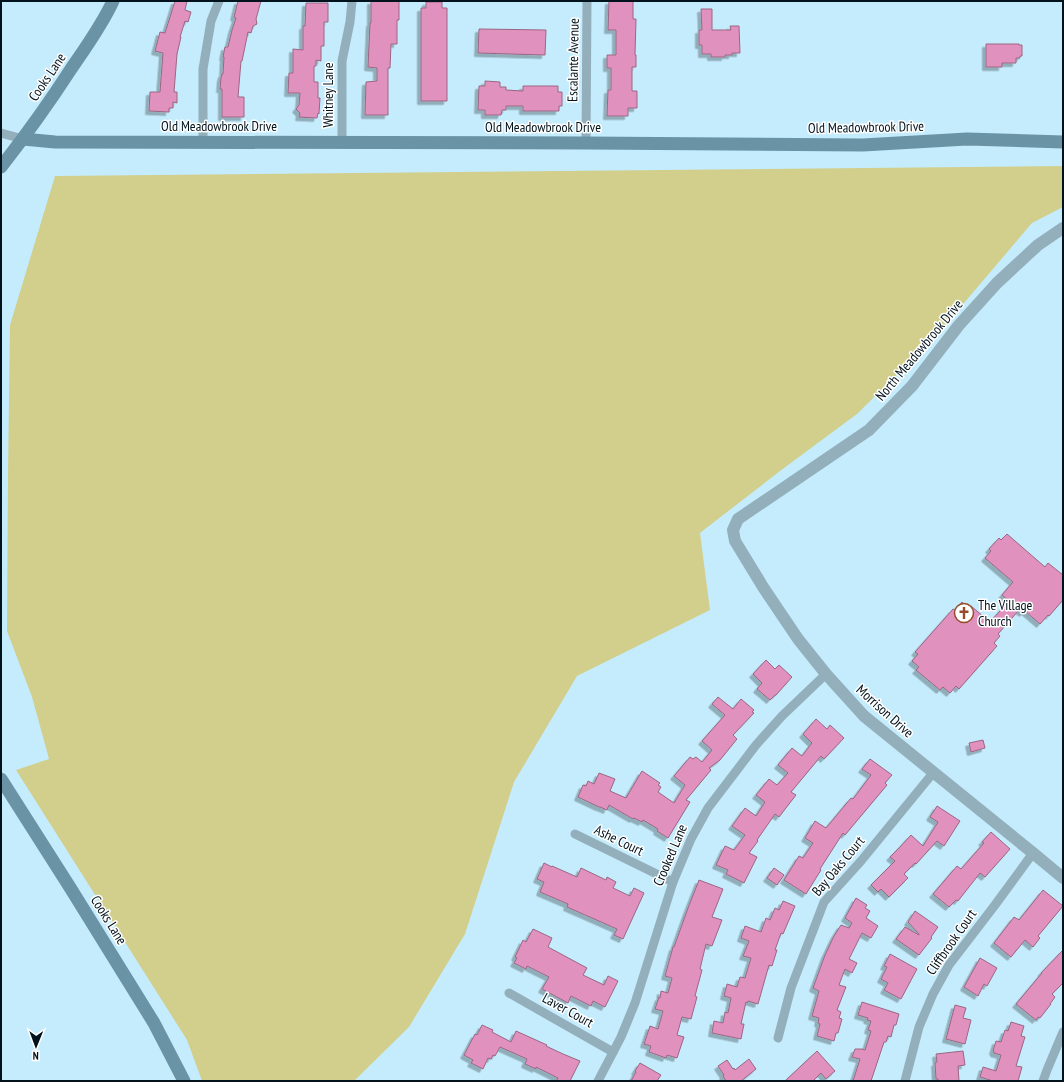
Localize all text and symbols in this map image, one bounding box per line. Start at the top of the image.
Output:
street label: Escalante Avenue [563,18,583,102]
street label: Cooks Lane [24,49,70,105]
street label: Whitney Lane [319,62,337,128]
street label: Old Meadowbrook Drive [161,117,277,135]
street label: Old Meadowbrook Drive [808,117,924,137]
street label: Old Meadowbrook Drive [485,118,601,136]
street label: North Meadowbrook Drive [871,295,967,404]
place label: The Village Church [978,596,1033,630]
church icon: The Village Church [953,602,975,624]
street label: Morrison Drive [853,681,918,742]
street label: Ashe Court [591,820,647,860]
street label: Crooked Lane [649,821,691,889]
street label: Bay Oaks Court [808,832,868,900]
street label: Cooks Lane [87,892,131,948]
street label: Cliffbrook Court [922,906,980,978]
street label: Laver Court [539,989,597,1031]
north arrow [16,1026,56,1066]
text: N [33,1049,39,1063]

